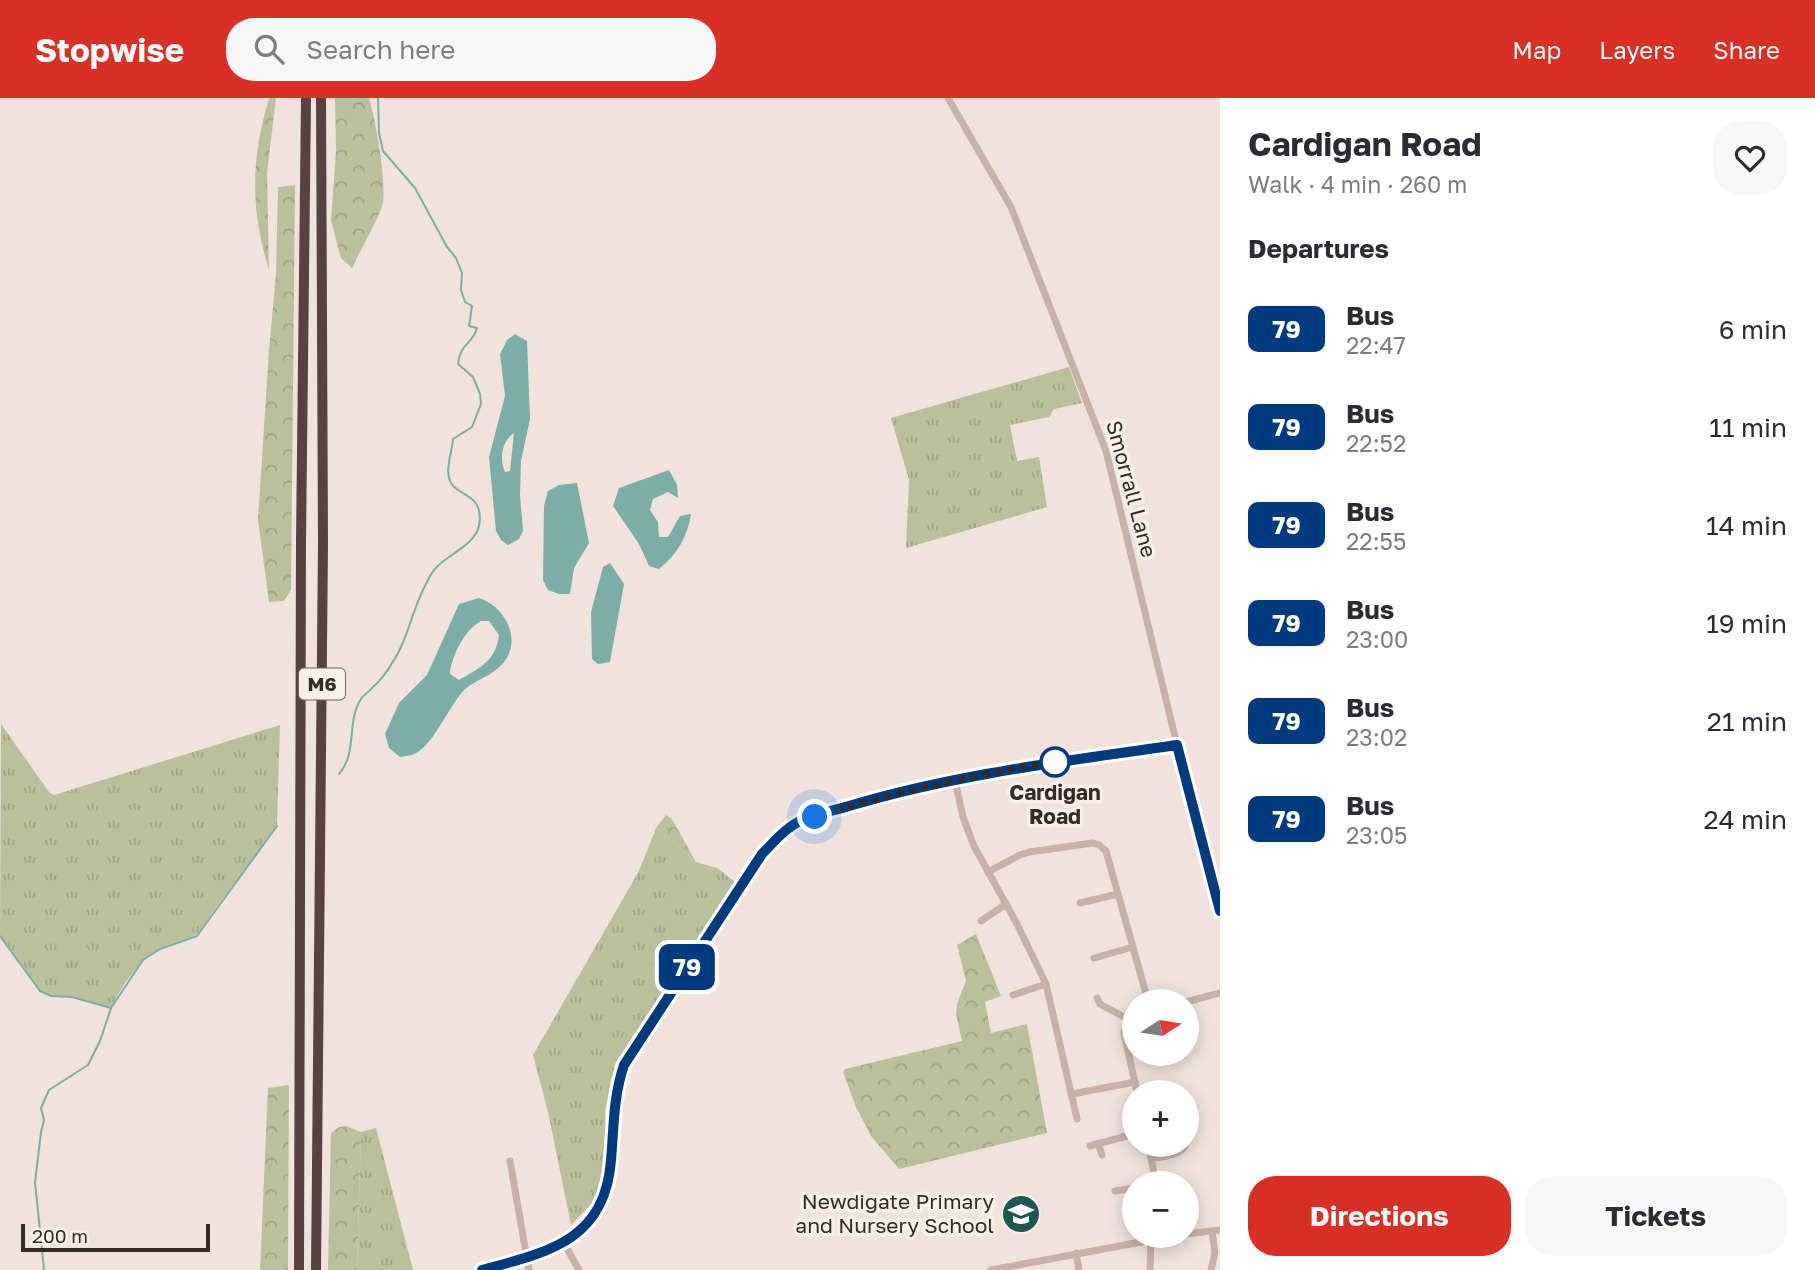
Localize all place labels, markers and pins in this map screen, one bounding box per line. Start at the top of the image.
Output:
marker: Cardigan Road [1040,747,1070,777]
place label: Cardigan Road [1009,779,1101,829]
place label: Newdigate Primary and Nursery School [795,1188,994,1238]
school or university icon: Newdigate Primary and Nursery School [1000,1193,1042,1235]

